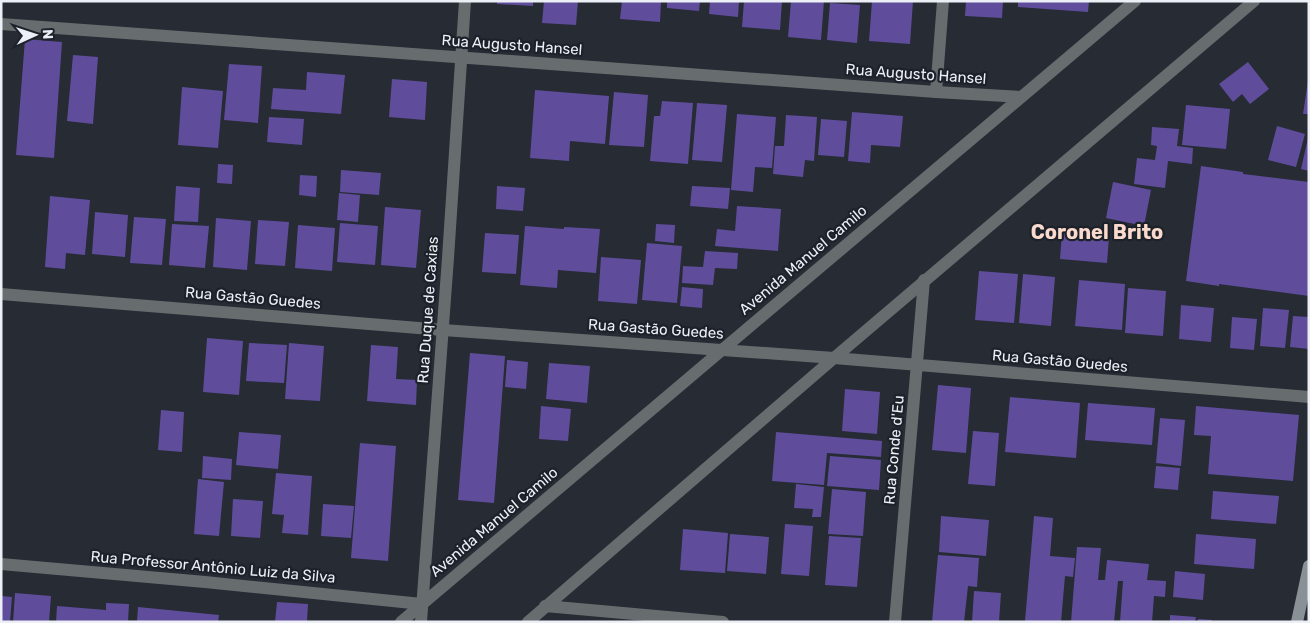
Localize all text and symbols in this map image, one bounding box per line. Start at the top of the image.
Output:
north arrow [10,10,60,60]
text: N [39,29,56,40]
street label: Rua Augusto Hansel [441,31,583,59]
street label: Rua Augusto Hansel [845,60,987,88]
street label: Avenida Manuel Camilo [735,201,871,319]
district label: Coronel Brito [1031,220,1163,244]
street label: Rua Duque de Caxias [414,236,442,384]
street label: Rua Gastão Guedes [184,283,322,313]
street label: Rua Gastão Guedes [588,315,725,343]
street label: Rua Gastão Guedes [991,346,1129,376]
street label: Rua Conde d'Eu [880,395,908,505]
street label: Avenida Manuel Camilo [426,463,562,581]
street label: Rua Professor Antônio Luiz da Silva [90,547,336,587]

